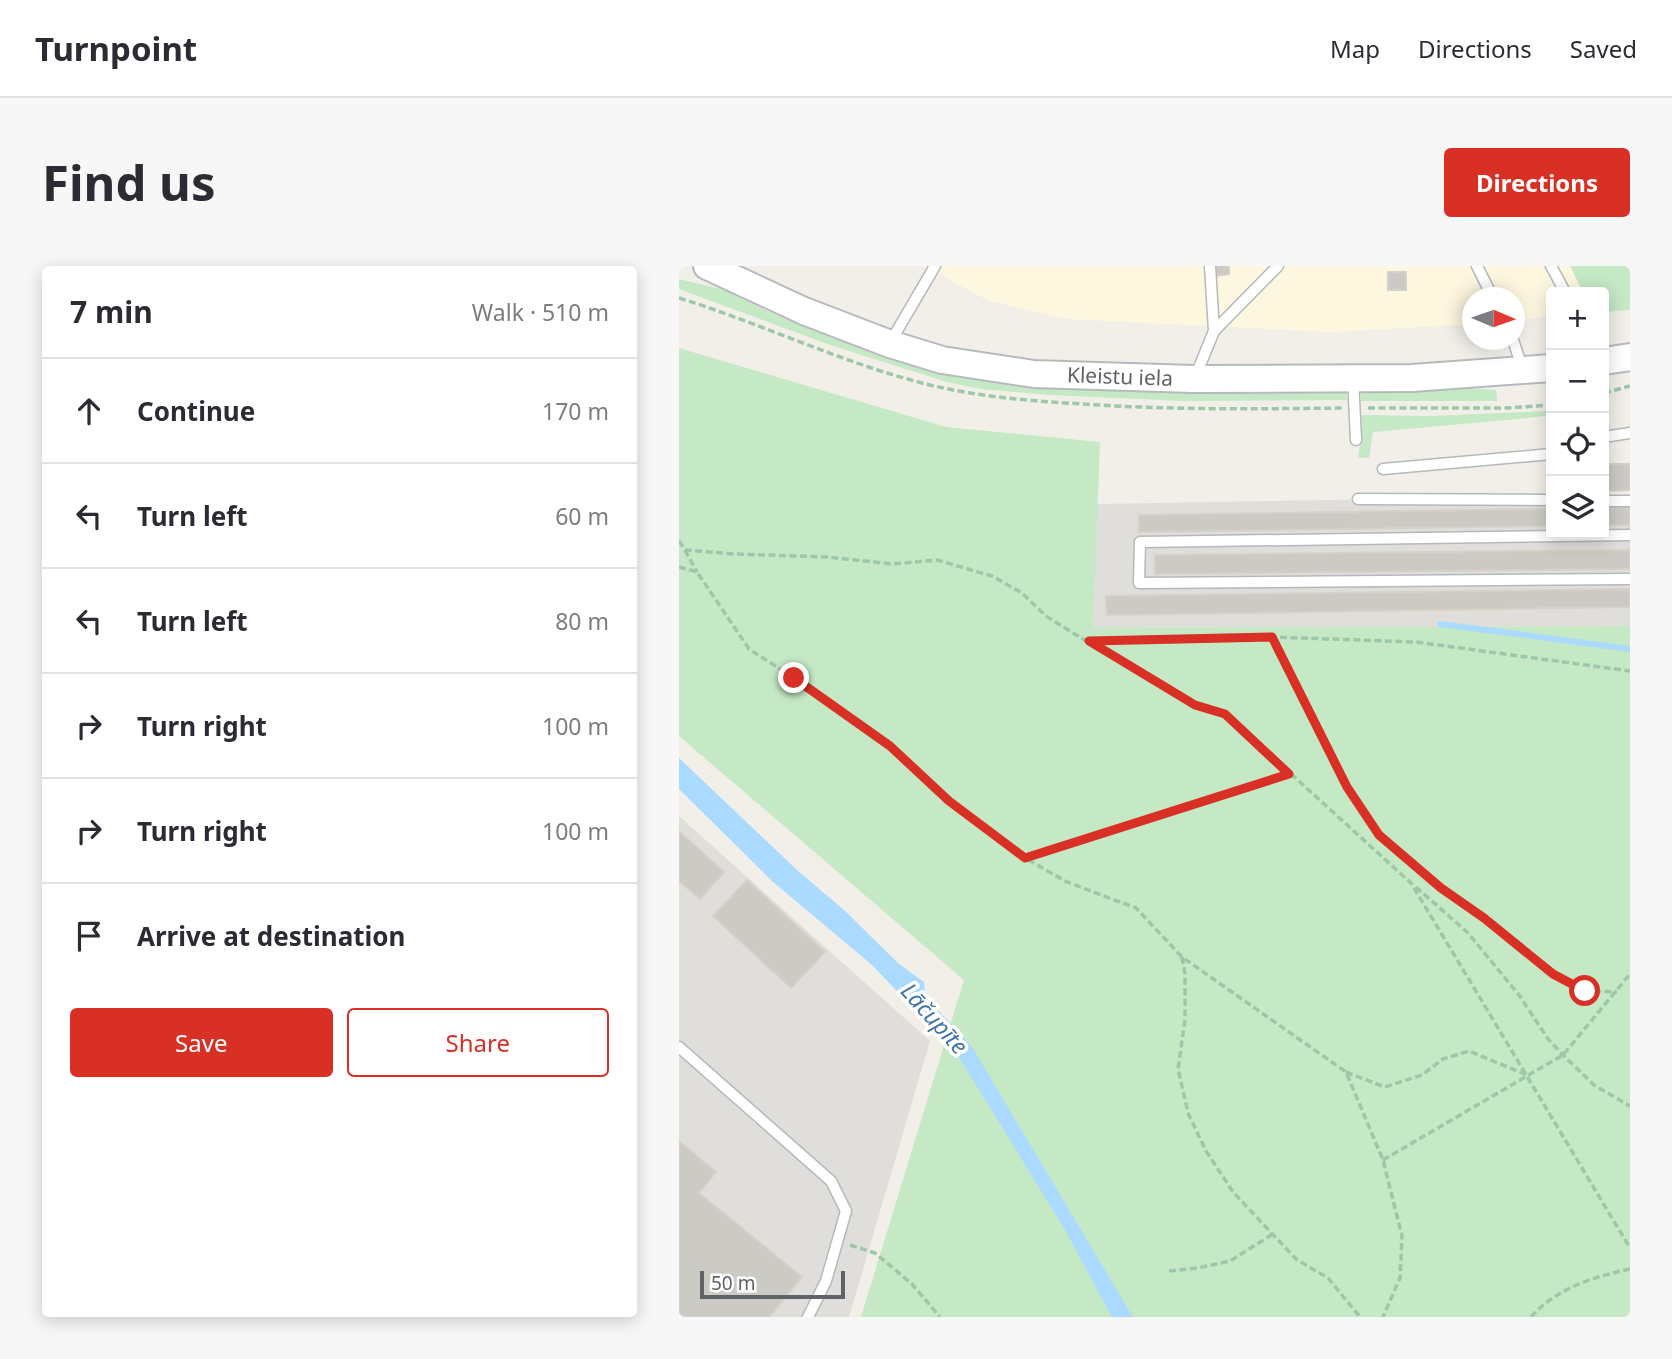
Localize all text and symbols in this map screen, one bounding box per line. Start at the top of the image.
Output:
text: Turnpoint [35,26,197,71]
text: Map [1330,32,1380,65]
text: Directions [1418,32,1532,65]
text: Saved [1570,32,1637,65]
button: Directions [1444,148,1630,217]
text: Find us [42,149,216,215]
north arrow [1462,287,1525,350]
map controls [1546,287,1609,539]
button: + [1546,287,1609,350]
text: 7 min [70,291,153,332]
text: Walk · 510 m [472,296,609,328]
button: − [1546,350,1609,413]
street label: Kleistu iela [1066,360,1174,392]
icon: ahead [70,392,108,430]
text: Continue [137,393,255,429]
text: 170 m [542,395,609,427]
button: locate [1546,413,1609,476]
button: layers [1546,476,1609,539]
icon: left [70,497,108,535]
text: Turn left [137,498,248,534]
text: 60 m [555,500,609,532]
icon: left [70,602,108,640]
text: Turn left [137,603,248,639]
text: 80 m [555,605,609,637]
route end [778,662,809,693]
icon: right [70,707,108,745]
text: Turn right [137,708,267,744]
text: 100 m [542,710,609,742]
icon: right [70,812,108,850]
text: Turn right [137,813,267,849]
text: 100 m [542,815,609,847]
icon: arrive [70,917,108,955]
text: Arrive at destination [137,918,406,954]
water label: Lāčupīte [894,975,976,1061]
route start [1569,975,1600,1006]
button: Save [70,1008,333,1077]
button: Share [347,1008,609,1077]
scale bar [700,1268,845,1300]
text: 50 m [711,1270,755,1296]

